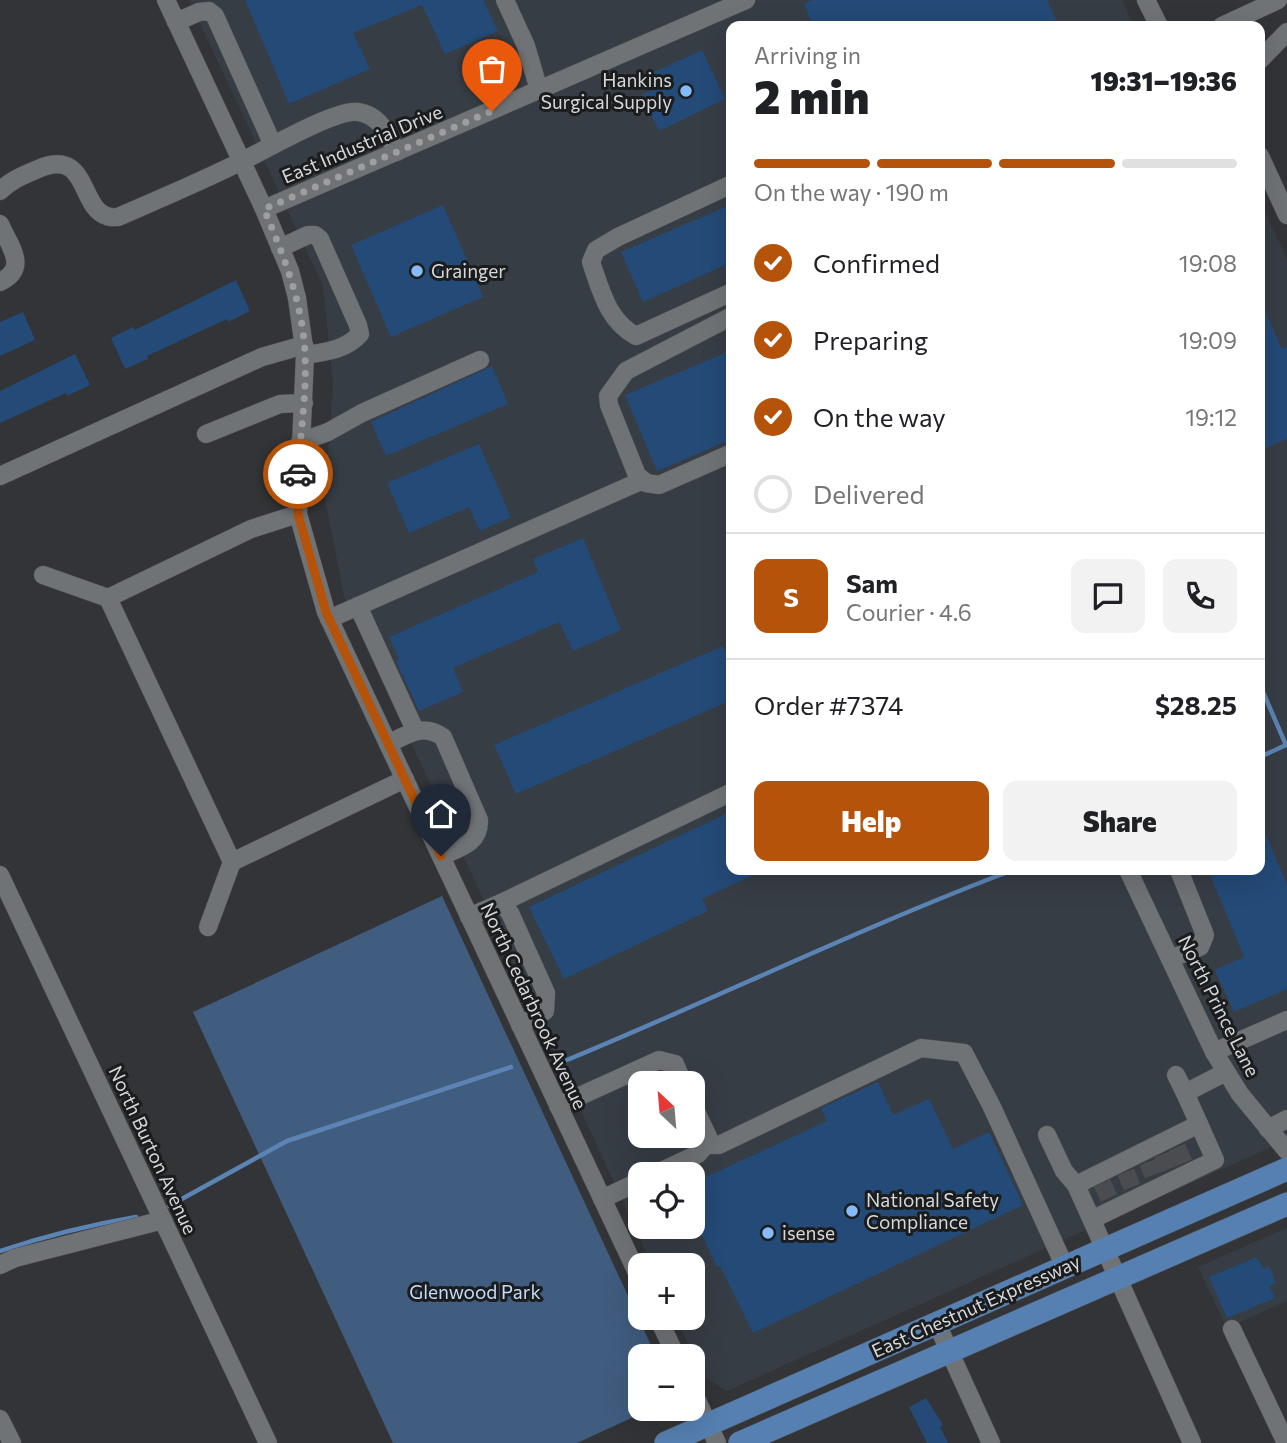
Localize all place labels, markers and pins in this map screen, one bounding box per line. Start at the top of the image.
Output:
pin [462,39,522,111]
place label: Hankins Surgical Supply [541,68,672,113]
marker: Hankins Surgical Supply [678,83,694,99]
place label: Grainger [431,259,506,282]
marker: Grainger [409,263,425,279]
pin [411,784,471,856]
place label: National Safety Compliance [866,1188,999,1233]
marker: National Safety Compliance [844,1203,860,1219]
place label: isense [782,1221,835,1244]
marker: isense [760,1225,776,1241]

